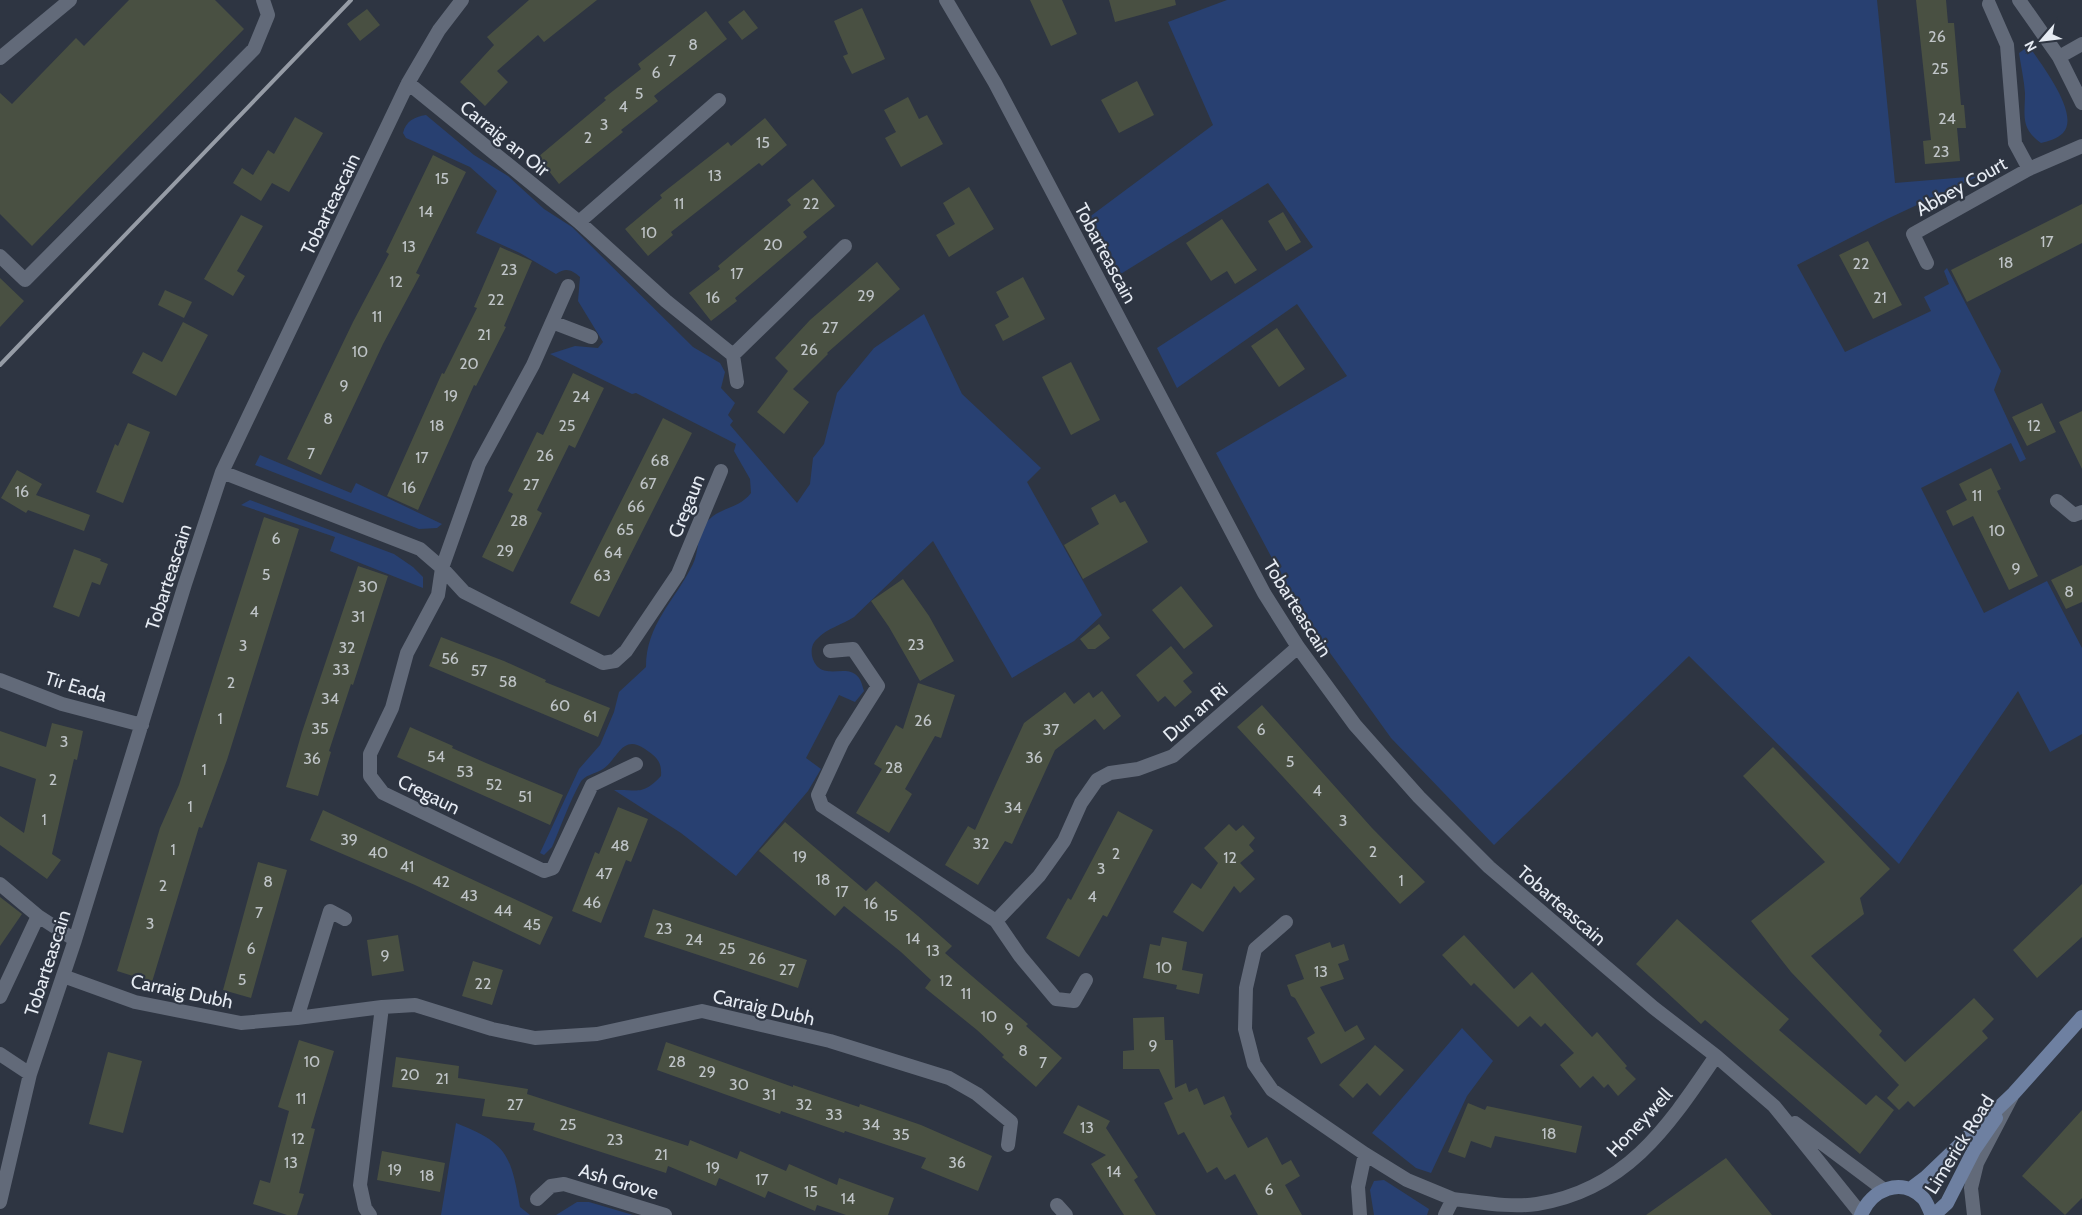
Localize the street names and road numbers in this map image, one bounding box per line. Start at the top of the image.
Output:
street label: Carraig an Oir [455,95,554,181]
street label: Tobarteascain [296,150,365,259]
street label: Abbey Court [1912,152,2011,221]
street label: Tobarteascain [1070,199,1142,307]
street label: Cregaun [663,471,710,541]
street label: Tobarteascain [141,521,196,633]
street label: Tobarteascain [1259,555,1337,661]
street label: Tir Eada [42,666,110,707]
street label: Dun an Ri [1158,678,1232,747]
street label: Cregaun [394,770,464,819]
street label: Tobarteascain [1513,861,1611,950]
street label: Tobarteascain [20,907,75,1019]
street label: Carraig Dubh [129,969,235,1014]
street label: Carraig Dubh [711,985,817,1030]
street label: Honeywell [1602,1083,1677,1162]
street label: Limerick Road [1920,1090,1999,1198]
street label: Ash Grove [576,1159,662,1205]

